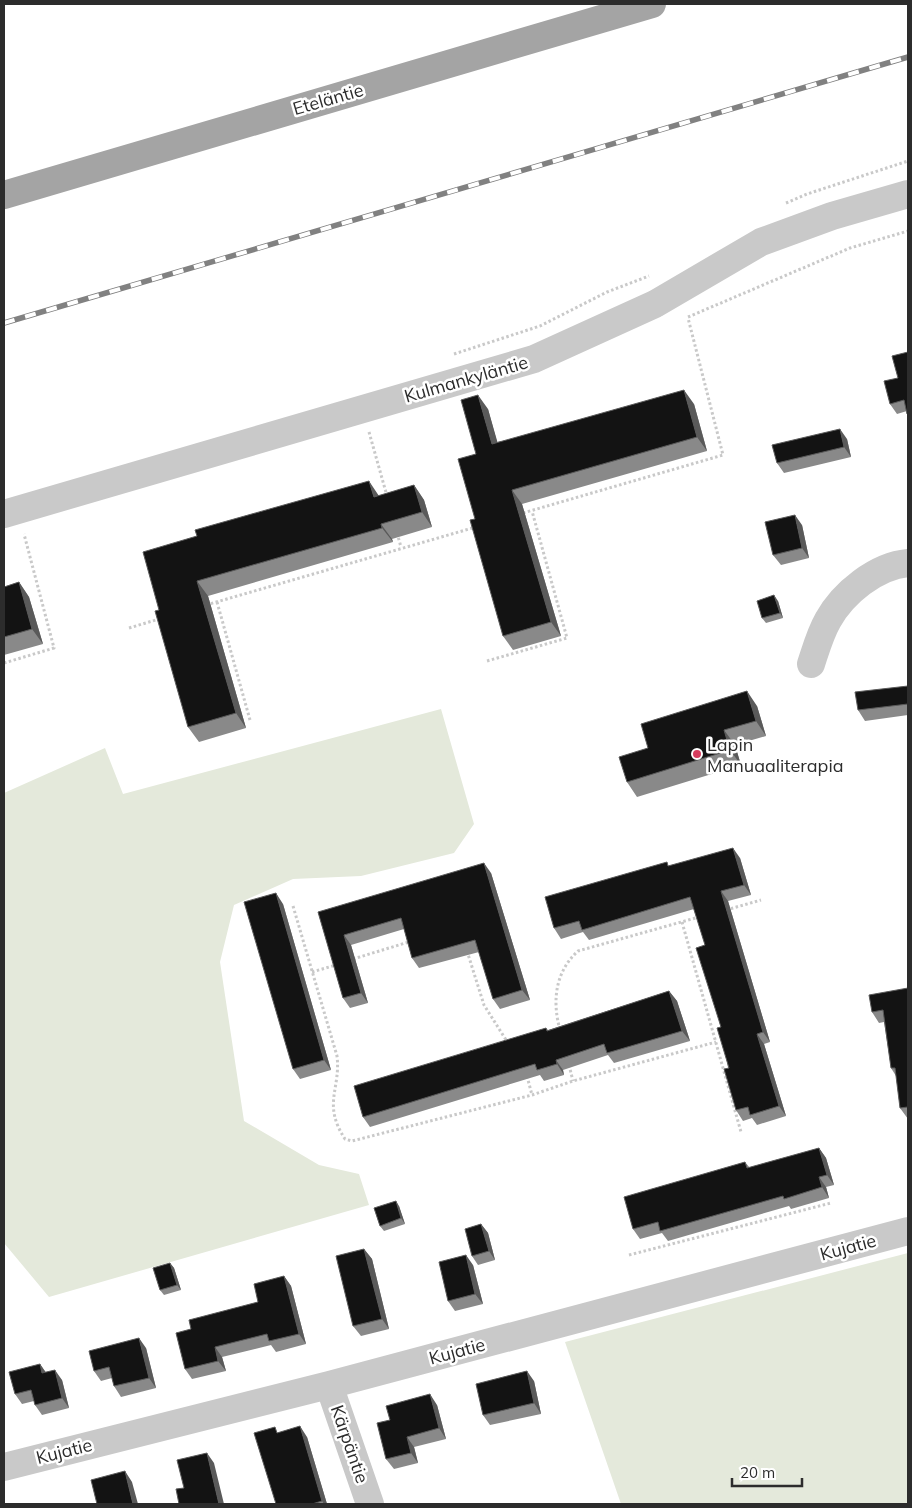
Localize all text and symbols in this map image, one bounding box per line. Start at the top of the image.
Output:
street label: Eteläntie [290,78,366,120]
street label: Kulmankyläntie [401,350,531,408]
place label: Lapin Manuaaliterapia [707,733,843,777]
marker: Lapin Manuaaliterapia [691,748,703,760]
street label: Kujatie [817,1229,879,1265]
street label: Kujatie [426,1333,488,1369]
street label: Kärpäntie [326,1402,374,1486]
street label: Kujatie [34,1433,94,1469]
scale bar [732,1456,802,1488]
text: 20 m [740,1463,775,1482]

